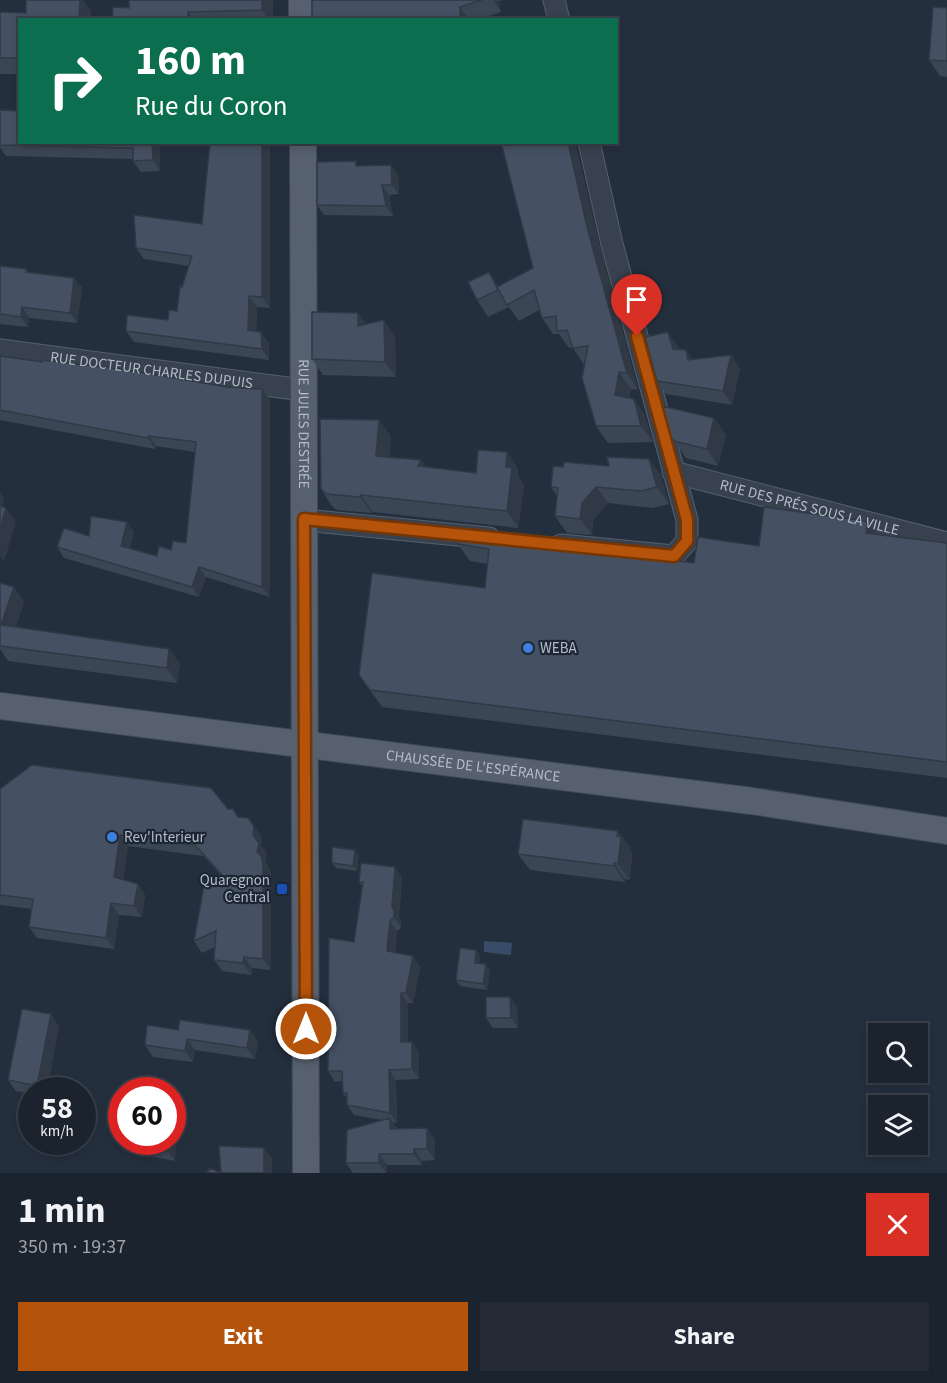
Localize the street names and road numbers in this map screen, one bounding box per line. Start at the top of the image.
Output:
street label: RUE DOCTEUR CHARLES DUPUIS [49,347,254,394]
street label: RUE JULES DESTRÉE [293,359,314,489]
street label: RUE DES PRÉS SOUS LA VILLE [717,475,901,541]
street label: CHAUSSÉE DE L'ESPÉRANCE [385,745,562,788]

